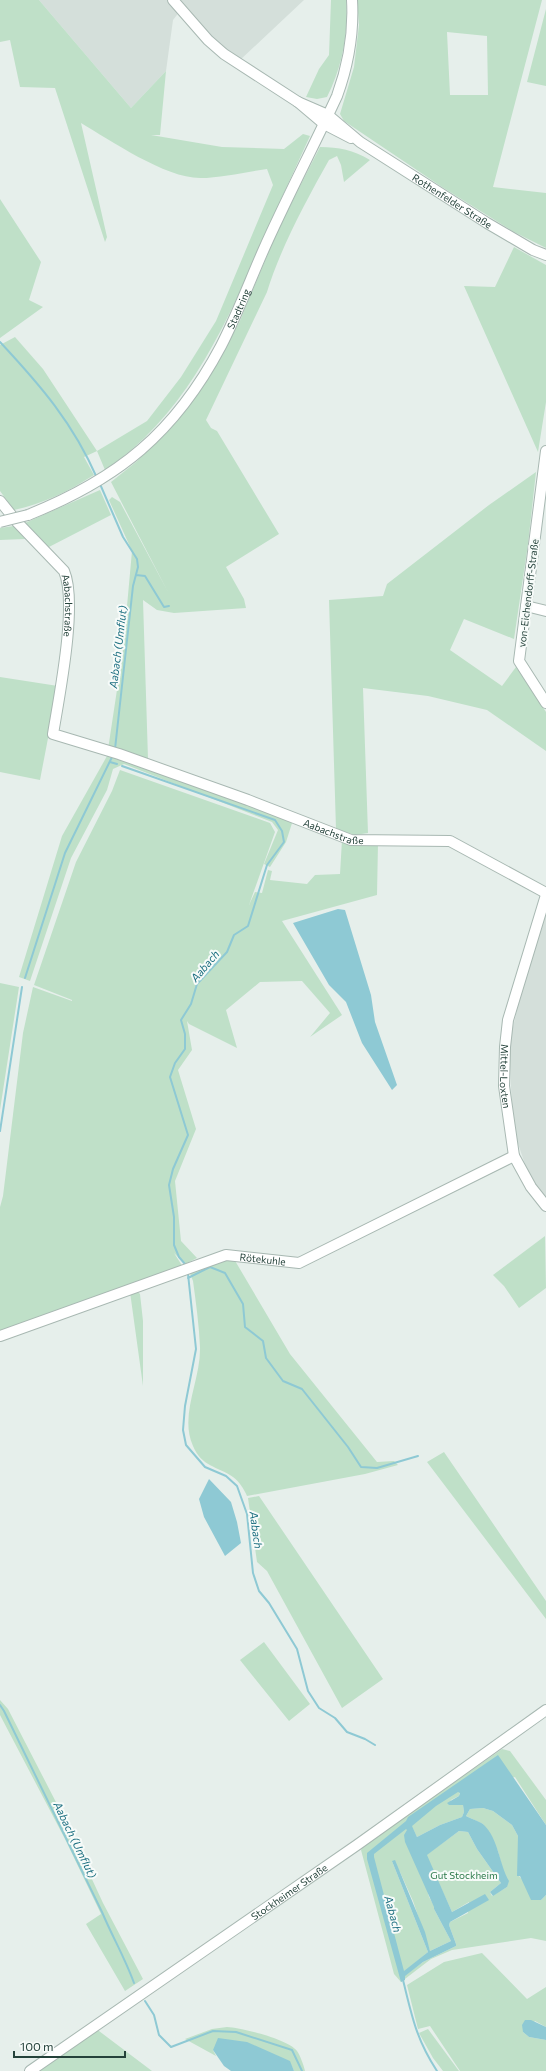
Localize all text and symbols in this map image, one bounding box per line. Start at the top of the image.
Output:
street label: Rothenfelder Straße [410,171,494,231]
street label: Stadtring [224,286,253,331]
street label: von-Eichendorff-Straße [515,538,541,648]
street label: Aabachstraße [60,573,75,637]
water label: Aabach (Umflut) [106,605,129,690]
street label: Aabachstraße [302,816,364,846]
water label: Aabach [187,947,222,985]
street label: Mittel-Loxten [498,1044,513,1109]
street label: Rötekuhle [239,1251,286,1268]
water label: Aabach [247,1510,266,1549]
water label: Aabach (Umflut) [51,1799,100,1880]
street label: Stockheimer Straße [249,1861,330,1922]
park label: Gut Stockheim [430,1869,498,1881]
water label: Aabach [382,1893,405,1934]
scale bar [14,2033,125,2059]
text: 100 m [20,2039,54,2053]

